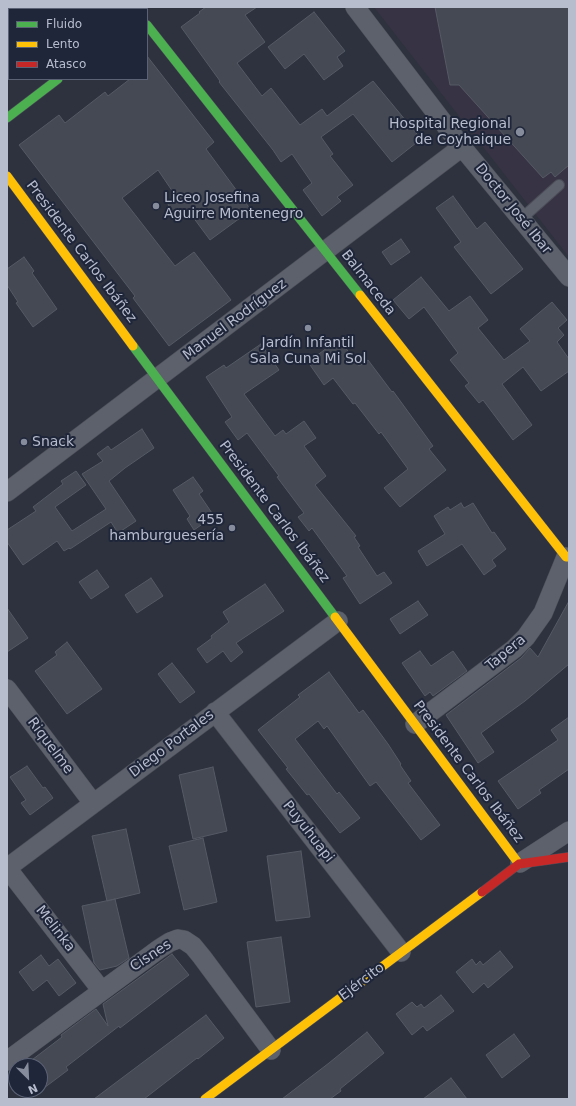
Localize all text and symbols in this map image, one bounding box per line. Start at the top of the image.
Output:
legend [8,8,148,80]
text: Fluido [46,17,82,31]
text: Lento [46,37,80,51]
text: Atasco [46,57,86,71]
place label: Hospital Regional de Coyhaique [389,116,511,148]
marker: Hospital Regional de Coyhaique [514,126,526,138]
street label: Doctor José Ibar [471,160,555,258]
street label: Presidente Carlos Ibáñez [22,178,140,326]
place label: Liceo Josefina Aguirre Montenegro [164,190,303,222]
marker: Liceo Josefina Aguirre Montenegro [151,201,161,211]
street label: Balmaceda [337,247,399,319]
street label: Manuel Rodríguez [180,276,290,364]
marker: Jardín Infantil Sala Cuna Mi Sol [303,323,313,333]
place label: Jardín Infantil Sala Cuna Mi Sol [250,335,366,368]
place label: Snack [32,434,74,450]
marker: Snack [19,437,29,447]
street label: Presidente Carlos Ibáñez [215,438,333,586]
place label: 455 hamburguesería [109,512,224,544]
marker: 455 hamburguesería [227,523,237,533]
street label: Tapera [483,632,529,674]
street label: Presidente Carlos Ibáñez [409,698,527,846]
street label: Diego Portales [126,707,218,781]
street label: Riquelme [23,715,77,777]
street label: Puyuhuapi [279,798,337,866]
street label: Melinka [32,903,78,955]
street label: Cisnes [127,936,175,976]
street label: Ejército [336,960,388,1004]
north arrow [8,1058,48,1098]
text: N [26,1081,40,1096]

